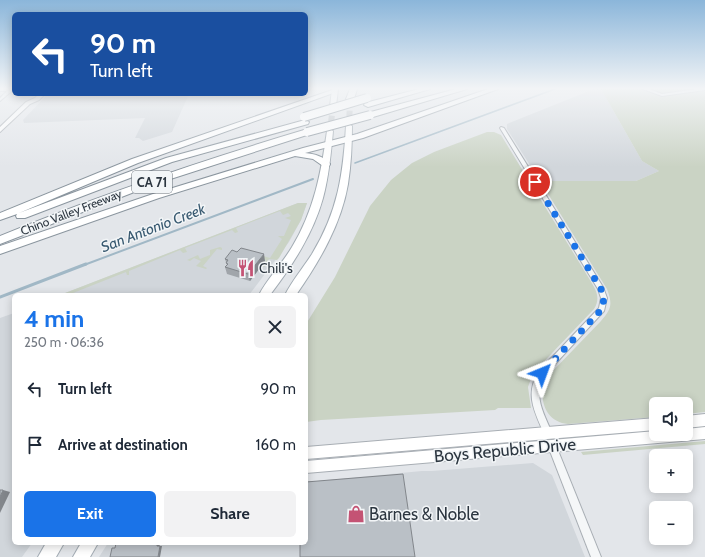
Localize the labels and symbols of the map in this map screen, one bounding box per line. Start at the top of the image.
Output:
pin [518,165,552,199]
road number: CA 71 [132,171,172,193]
street label: Chino Valley Freeway [18,186,124,238]
water label: San Antonio Creek [98,200,208,256]
restaurant icon: Chili's [236,258,256,278]
place label: Chili's [259,259,293,277]
position arrow [521,352,563,394]
street label: Boys Republic Drive [433,434,577,466]
shop icon: Barnes & Noble [346,504,366,524]
place label: Barnes & Noble [369,504,479,524]

